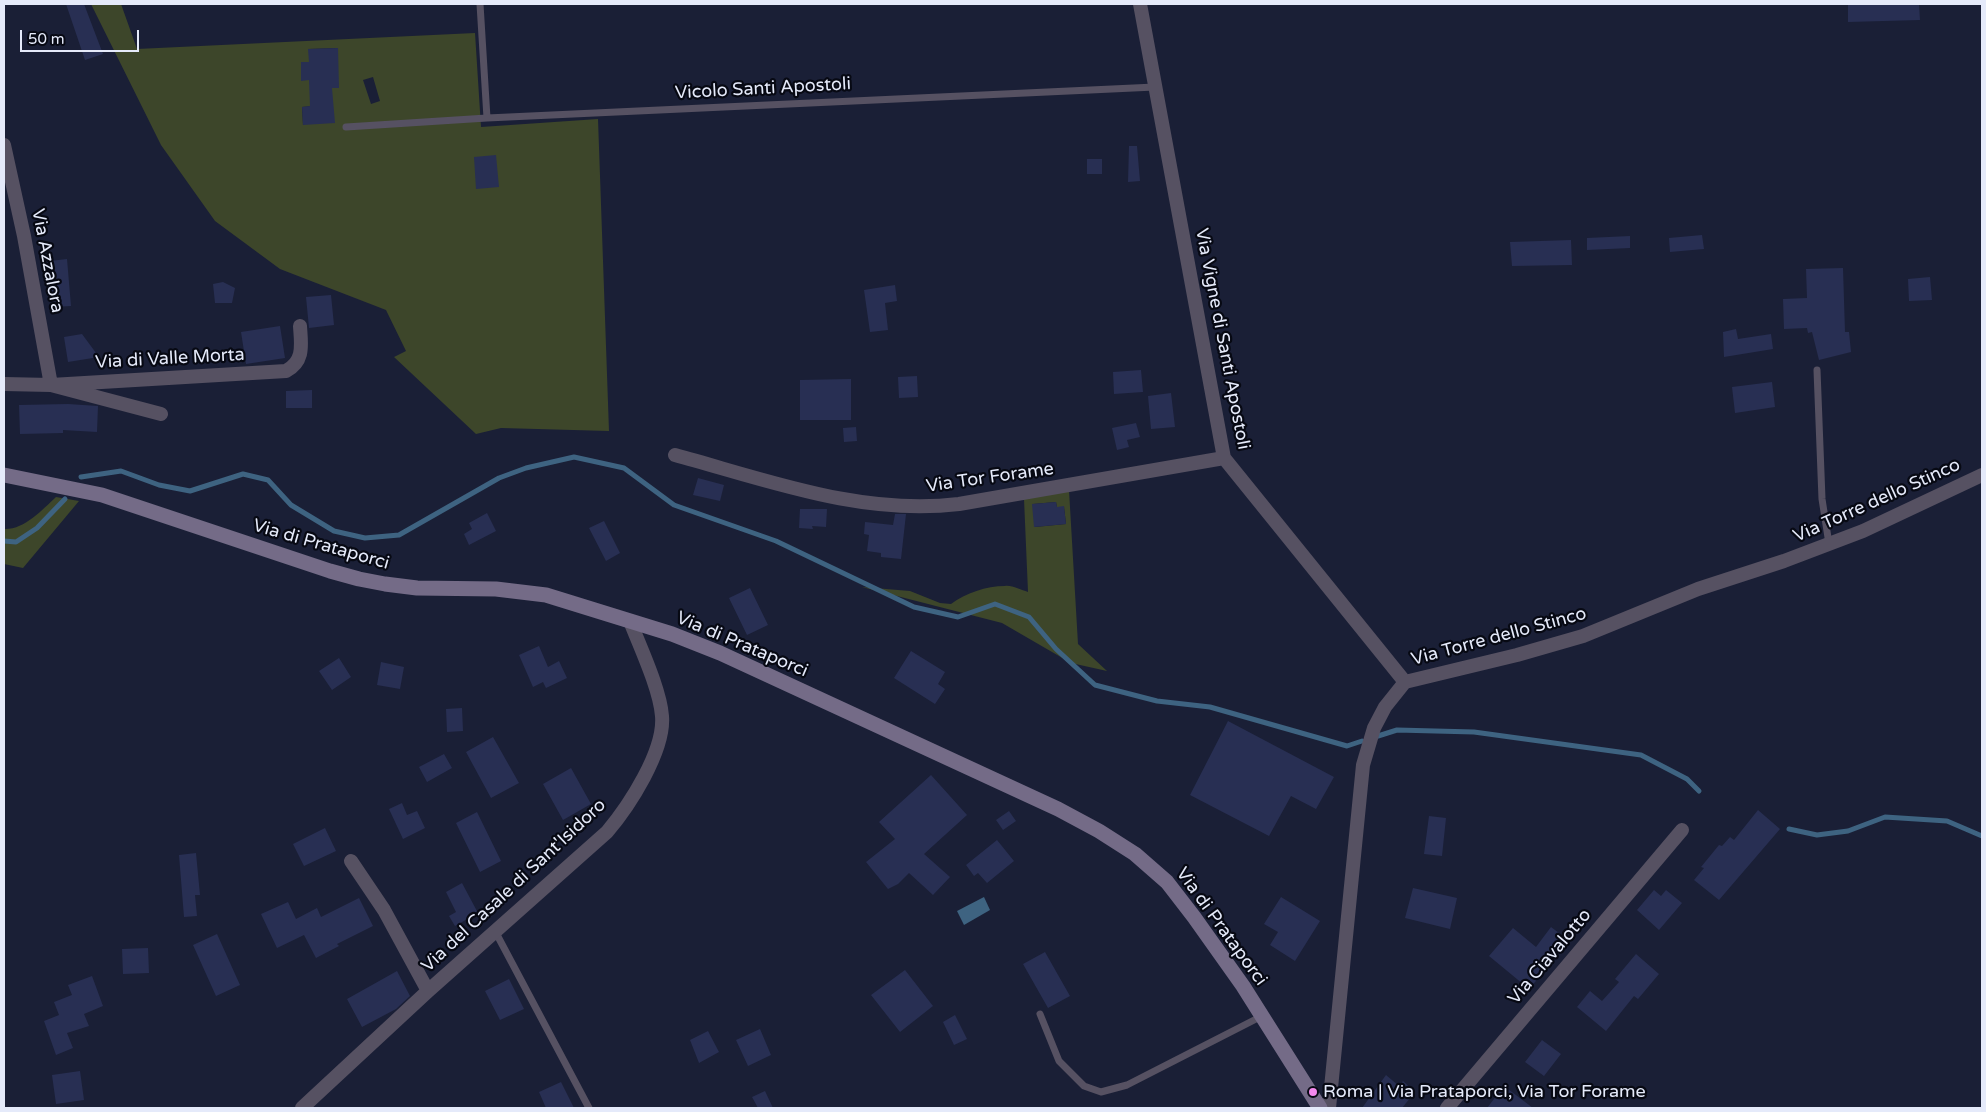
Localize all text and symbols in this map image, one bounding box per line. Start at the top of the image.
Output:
scale bar [22,20,141,52]
text: 50 m [28,30,65,48]
street label: Vicolo Santi Apostoli [674,74,852,104]
street label: Via Azzalora [26,207,68,315]
street label: Via Vigne di Santi Apostoli [1190,227,1254,451]
street label: Via di Valle Morta [95,344,245,374]
street label: Via Torre dello Stinco [1790,454,1964,548]
street label: Via Tor Forame [925,458,1055,498]
street label: Via di Prataporci [250,515,392,575]
street label: Via Torre dello Stinco [1409,603,1589,671]
street label: Via di Prataporci [673,608,811,682]
street label: Via del Casale di Sant'Isidoro [417,795,611,977]
street label: Via di Prataporci [1171,864,1271,990]
street label: Via Ciavalotto [1504,905,1596,1009]
place label: Roma | Via Prataporci, Via Tor Forame [1323,1081,1646,1103]
marker: Roma | Via Prataporci, Via Tor Forame [1307,1086,1319,1098]

